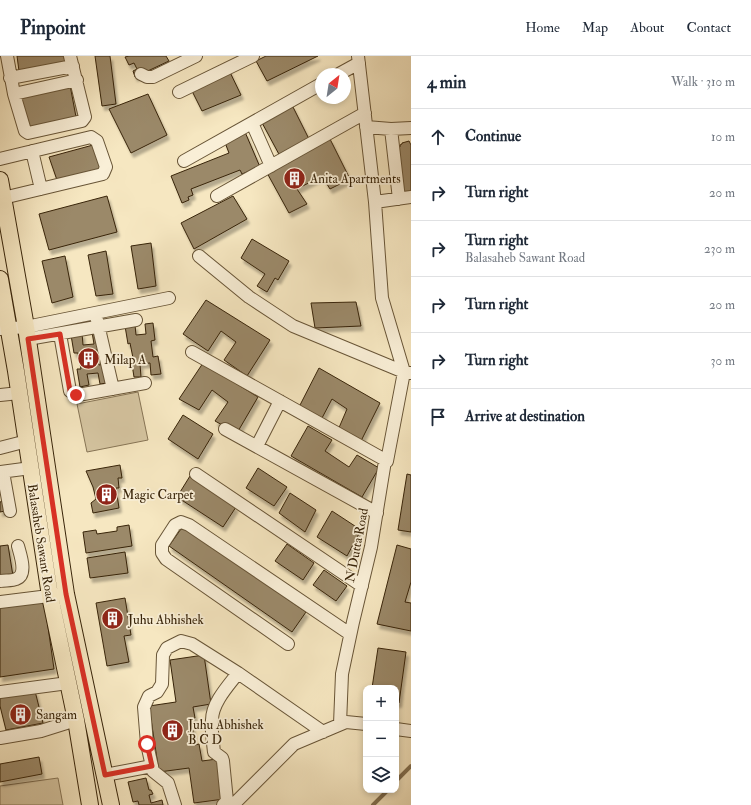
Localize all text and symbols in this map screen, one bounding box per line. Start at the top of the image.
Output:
text: Pinpoint [20,16,85,40]
text: Home [525,19,560,36]
text: Map [582,19,608,36]
text: About [630,19,664,36]
text: Contact [686,19,731,36]
north arrow [315,68,351,104]
text: 4 min [427,72,466,93]
text: Walk · 310 m [671,74,735,90]
icon: ahead [427,126,449,148]
text: Continue [465,127,521,146]
text: 10 m [711,129,735,145]
building icon: Anita Apartments [281,165,307,191]
place label: Anita Apartments [309,171,401,188]
icon: right [427,182,449,204]
text: Turn right [465,183,528,202]
text: 20 m [709,185,735,201]
text: Turn right [465,231,528,250]
icon: right [427,238,449,260]
text: 230 m [704,241,735,257]
text: Balasaheb Sawant Road [465,250,585,266]
icon: right [427,294,449,316]
text: Turn right [465,295,528,314]
text: 20 m [709,297,735,313]
building icon: Milap A [76,346,102,372]
icon: right [427,350,449,372]
text: Turn right [465,351,528,370]
place label: Milap A [104,352,147,369]
text: 30 m [711,353,735,369]
route end [67,386,85,404]
icon: arrive [427,406,449,428]
text: Arrive at destination [465,407,585,426]
building icon: Magic Carpet [93,481,119,507]
street label: Balasaheb Sawant Road [24,483,58,604]
place label: Magic Carpet [122,487,194,504]
street label: N Dutta Road [342,506,372,584]
building icon: Juhu Abhishek [100,606,126,632]
place label: Juhu Abhishek [127,612,204,628]
map controls [363,685,399,793]
button: + [363,685,399,721]
building icon: Sangam [8,701,34,727]
place label: Sangam [36,707,77,723]
place label: Juhu Abhishek B C D [187,717,264,748]
building icon: Juhu Abhishek B C D [160,718,186,744]
button: − [363,721,399,757]
route start [138,735,156,753]
button: layers [363,757,399,793]

